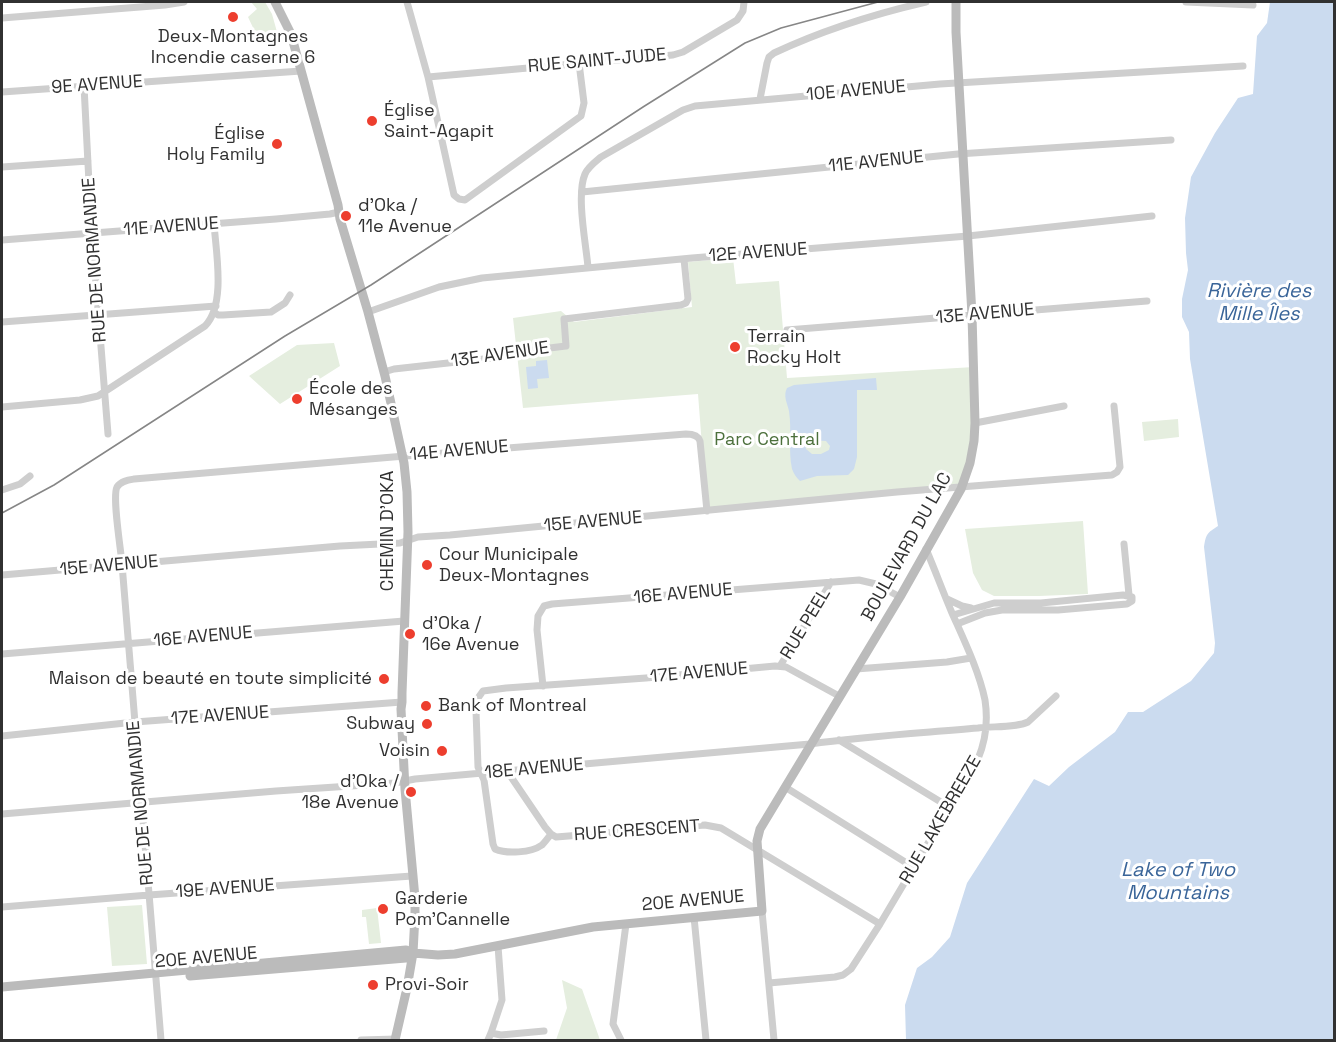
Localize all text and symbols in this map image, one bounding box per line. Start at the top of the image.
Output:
marker: Deux-Montagnes Incendie caserne 6 [226,10,240,24]
place label: Deux-Montagnes Incendie caserne 6 [151,26,315,68]
street label: RUE SAINT-JUDE [527,44,667,78]
street label: 9E AVENUE [51,71,143,99]
street label: 10E AVENUE [805,76,907,106]
place label: Église Saint-Agapit [384,100,494,142]
marker: Église Saint-Agapit [365,114,379,128]
place label: Église Holy Family [167,123,265,166]
marker: Église Holy Family [270,137,284,151]
street label: 11E AVENUE [827,146,925,178]
street label: RUE DE NORMANDIE [78,177,112,343]
place label: d'Oka / 11e Avenue [358,195,452,238]
marker: d'Oka / 11e Avenue [339,209,353,223]
street label: 11E AVENUE [123,213,219,241]
street label: 12E AVENUE [708,239,808,267]
water label: Rivière des Mille Îles [1207,280,1311,327]
street label: 13E AVENUE [935,299,1035,329]
place label: Terrain Rocky Holt [747,326,841,368]
street label: 13E AVENUE [450,337,550,373]
marker: Terrain Rocky Holt [728,340,742,354]
place label: École des Mésanges [309,378,398,420]
marker: École des Mésanges [290,392,304,406]
park label: Parc Central [714,429,820,451]
street label: 14E AVENUE [409,436,509,466]
street label: BOULEVARD DU LAC [857,469,957,625]
street label: CHEMIN D'OKA [377,471,399,591]
street label: 15E AVENUE [543,507,643,537]
place label: Cour Municipale Deux-Montagnes [439,544,589,586]
street label: 15E AVENUE [59,551,159,581]
marker: Cour Municipale Deux-Montagnes [420,558,434,572]
street label: 16E AVENUE [633,579,733,609]
street label: RUE PEEL [776,585,836,663]
place label: d'Oka / 16e Avenue [422,613,519,656]
street label: 16E AVENUE [153,622,253,652]
marker: d'Oka / 16e Avenue [403,627,417,641]
street label: 17E AVENUE [649,658,749,688]
place label: Maison de beauté en toute simplicité [49,668,372,690]
marker: Maison de beauté en toute simplicité [377,672,391,686]
place label: Bank of Montreal [438,695,587,717]
marker: Bank of Montreal [419,699,433,713]
street label: 17E AVENUE [170,702,270,730]
place label: Subway [346,713,415,735]
marker: Subway [420,717,434,731]
street label: RUE DE NORMANDIE [123,720,159,886]
place label: Voisin [379,740,430,762]
marker: Voisin [435,744,449,758]
street label: RUE LAKEBREEZE [896,752,986,888]
street label: 18E AVENUE [484,754,584,784]
place label: d'Oka / 18e Avenue [301,771,399,814]
marker: d'Oka / 18e Avenue [404,785,418,799]
street label: RUE CRESCENT [573,816,701,846]
water label: Lake of Two Mountains [1121,859,1235,906]
street label: 19E AVENUE [175,875,275,903]
street label: 20E AVENUE [641,886,745,916]
place label: Garderie Pom'Cannelle [395,888,510,930]
marker: Garderie Pom'Cannelle [376,902,390,916]
street label: 20E AVENUE [154,943,258,973]
place label: Provi-Soir [385,974,469,996]
marker: Provi-Soir [366,978,380,992]

